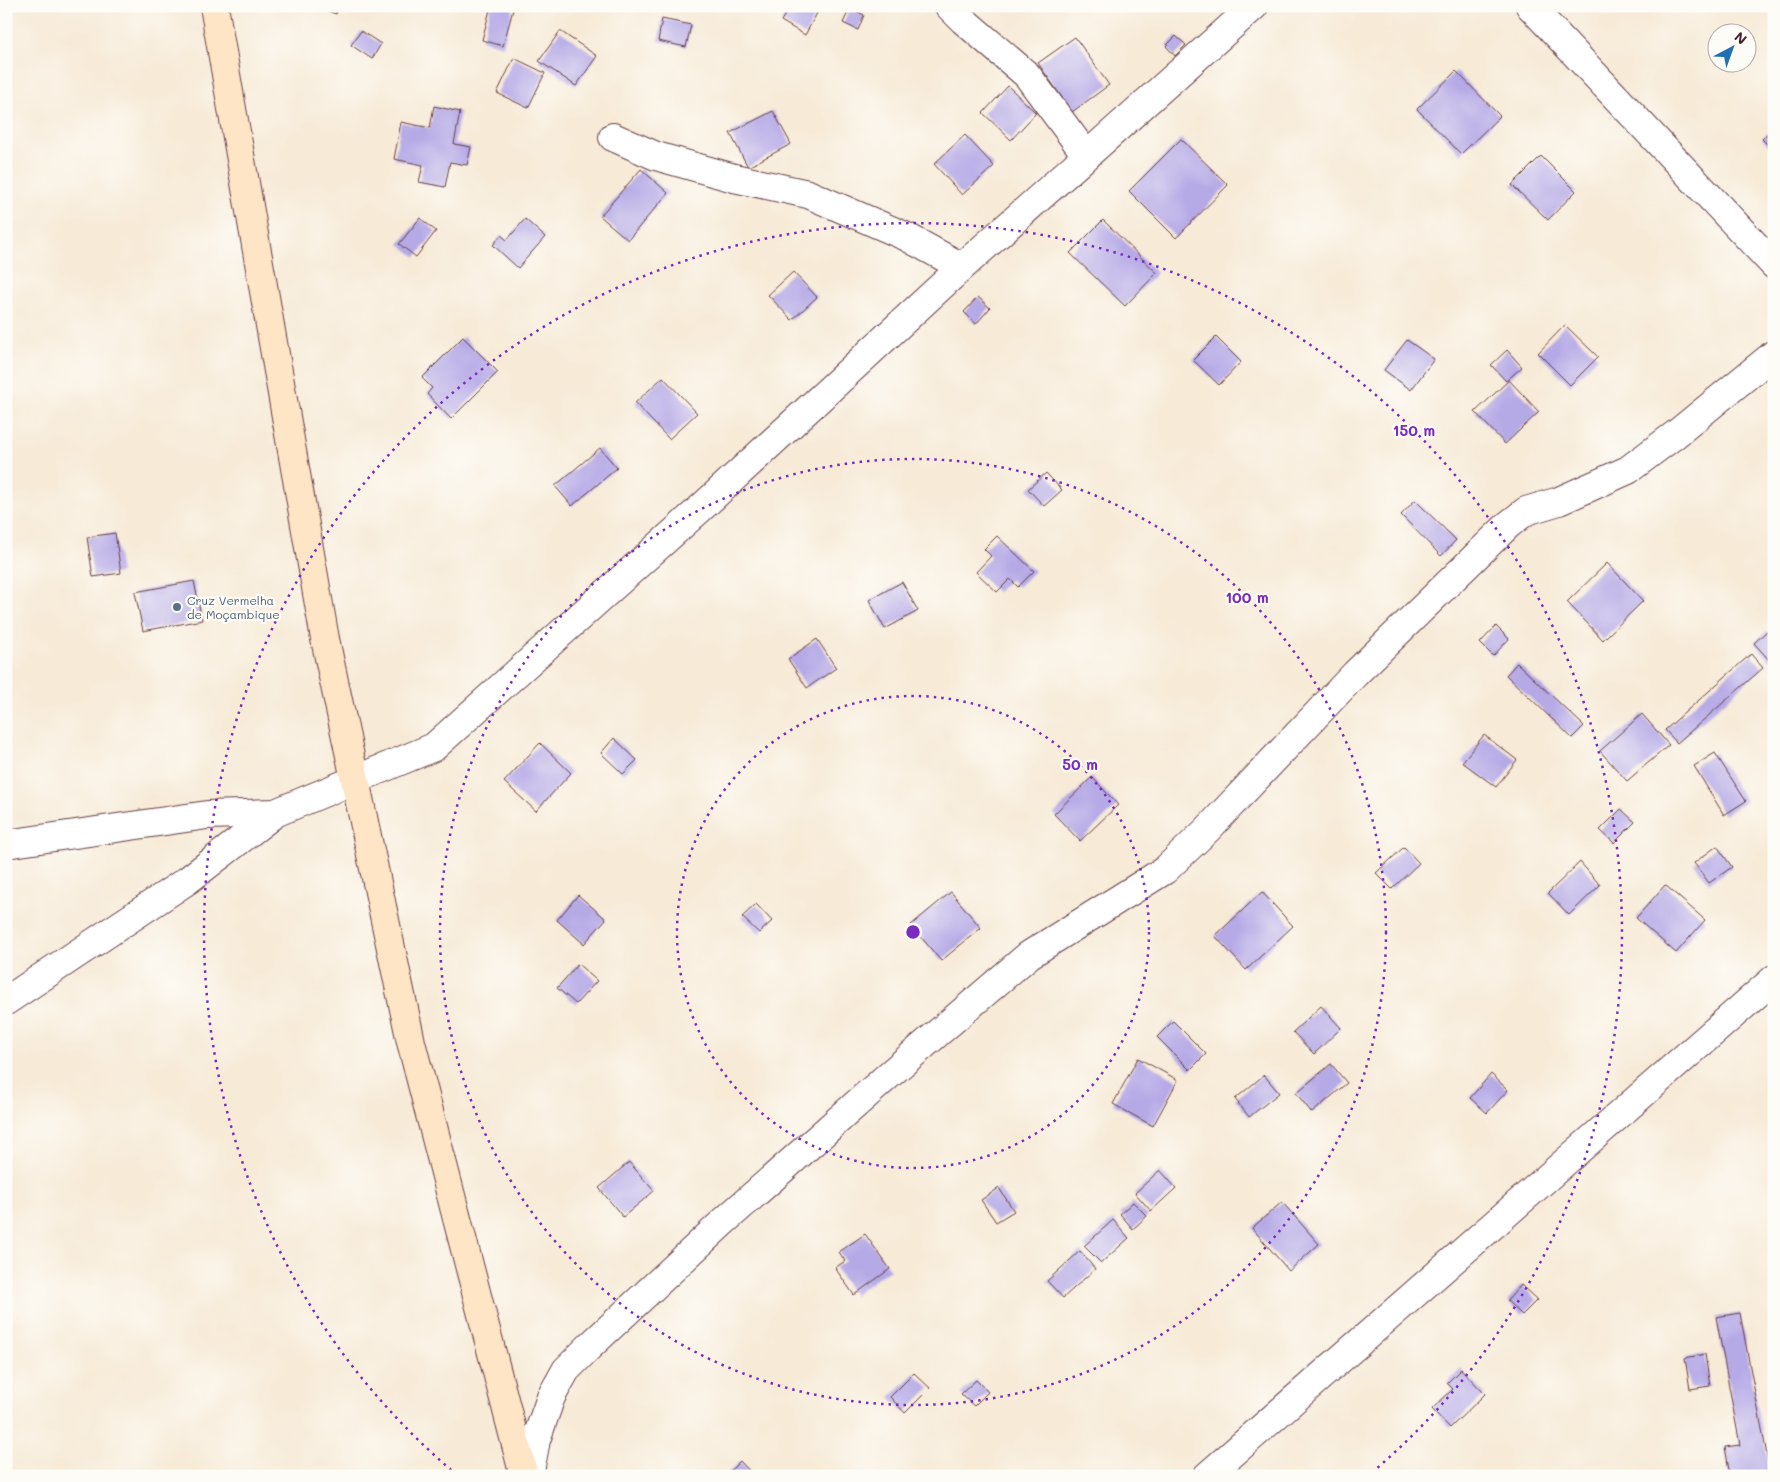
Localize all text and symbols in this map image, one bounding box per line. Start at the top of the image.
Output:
north arrow [1708,22,1758,72]
text: N [1731,27,1751,48]
text: 150 m [1393,420,1435,440]
text: 100 m [1225,587,1269,607]
place label: Cruz Vermelha de Moçambique [187,592,280,622]
marker: Cruz Vermelha de Moçambique [171,601,183,613]
text: 50 m [1062,754,1098,774]
centre of rings [904,923,922,941]

